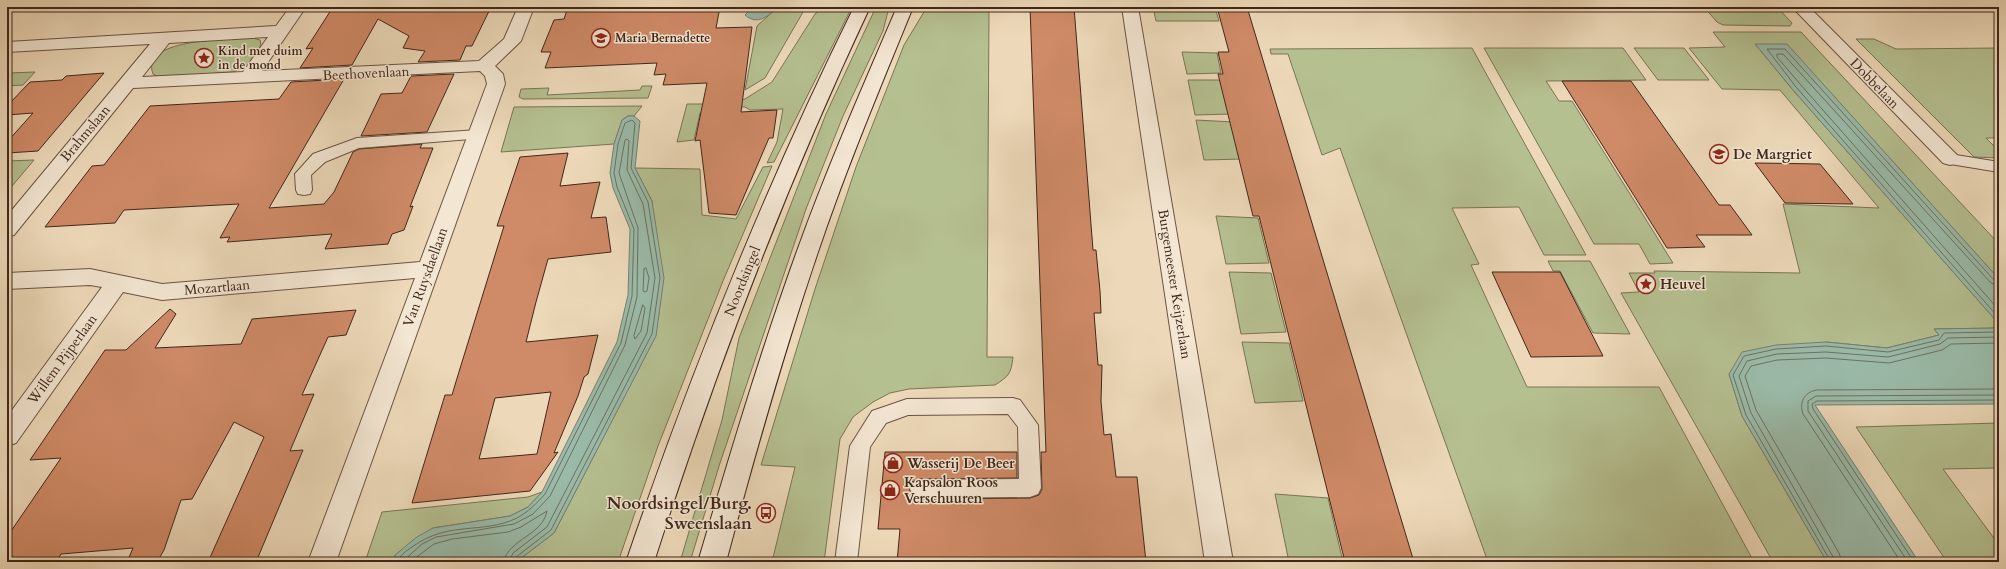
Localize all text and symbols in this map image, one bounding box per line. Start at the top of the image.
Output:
school or university icon: Maria Bernadette [590,27,612,49]
place label: Maria Bernadette [615,30,710,46]
place label: Kind met duim in de mond [218,43,303,73]
place icon: Kind met duim in de mond [193,47,215,69]
street label: Dobbelaan [1846,54,1904,113]
street label: Beethovenlaan [322,62,410,85]
street label: Brahmslaan [56,101,115,166]
school or university icon: De Margriet [1708,143,1730,165]
place label: De Margriet [1733,145,1812,164]
street label: Burgemeester Keijzerlaan [1153,208,1196,360]
street label: Van Ruysdaellaan [399,225,452,330]
street label: Noordsingel [720,243,765,319]
place icon: Heuvel [1635,273,1657,295]
street label: Mozartlaan [183,275,251,300]
place label: Heuvel [1660,275,1706,294]
street label: Willem Pijperlaan [23,310,102,409]
shop icon: Wasserij De Beer [882,452,904,474]
place label: Wasserij De Beer [906,454,1015,473]
place label: Kapsalon Roos Verschuuren [904,473,998,508]
shop icon: Kapsalon Roos Verschuuren [879,479,901,501]
place label: Noordsingel/Burg. Sweenslaan [607,492,752,535]
bus stop icon: Noordsingel/Burg. Sweenslaan [755,502,777,524]

